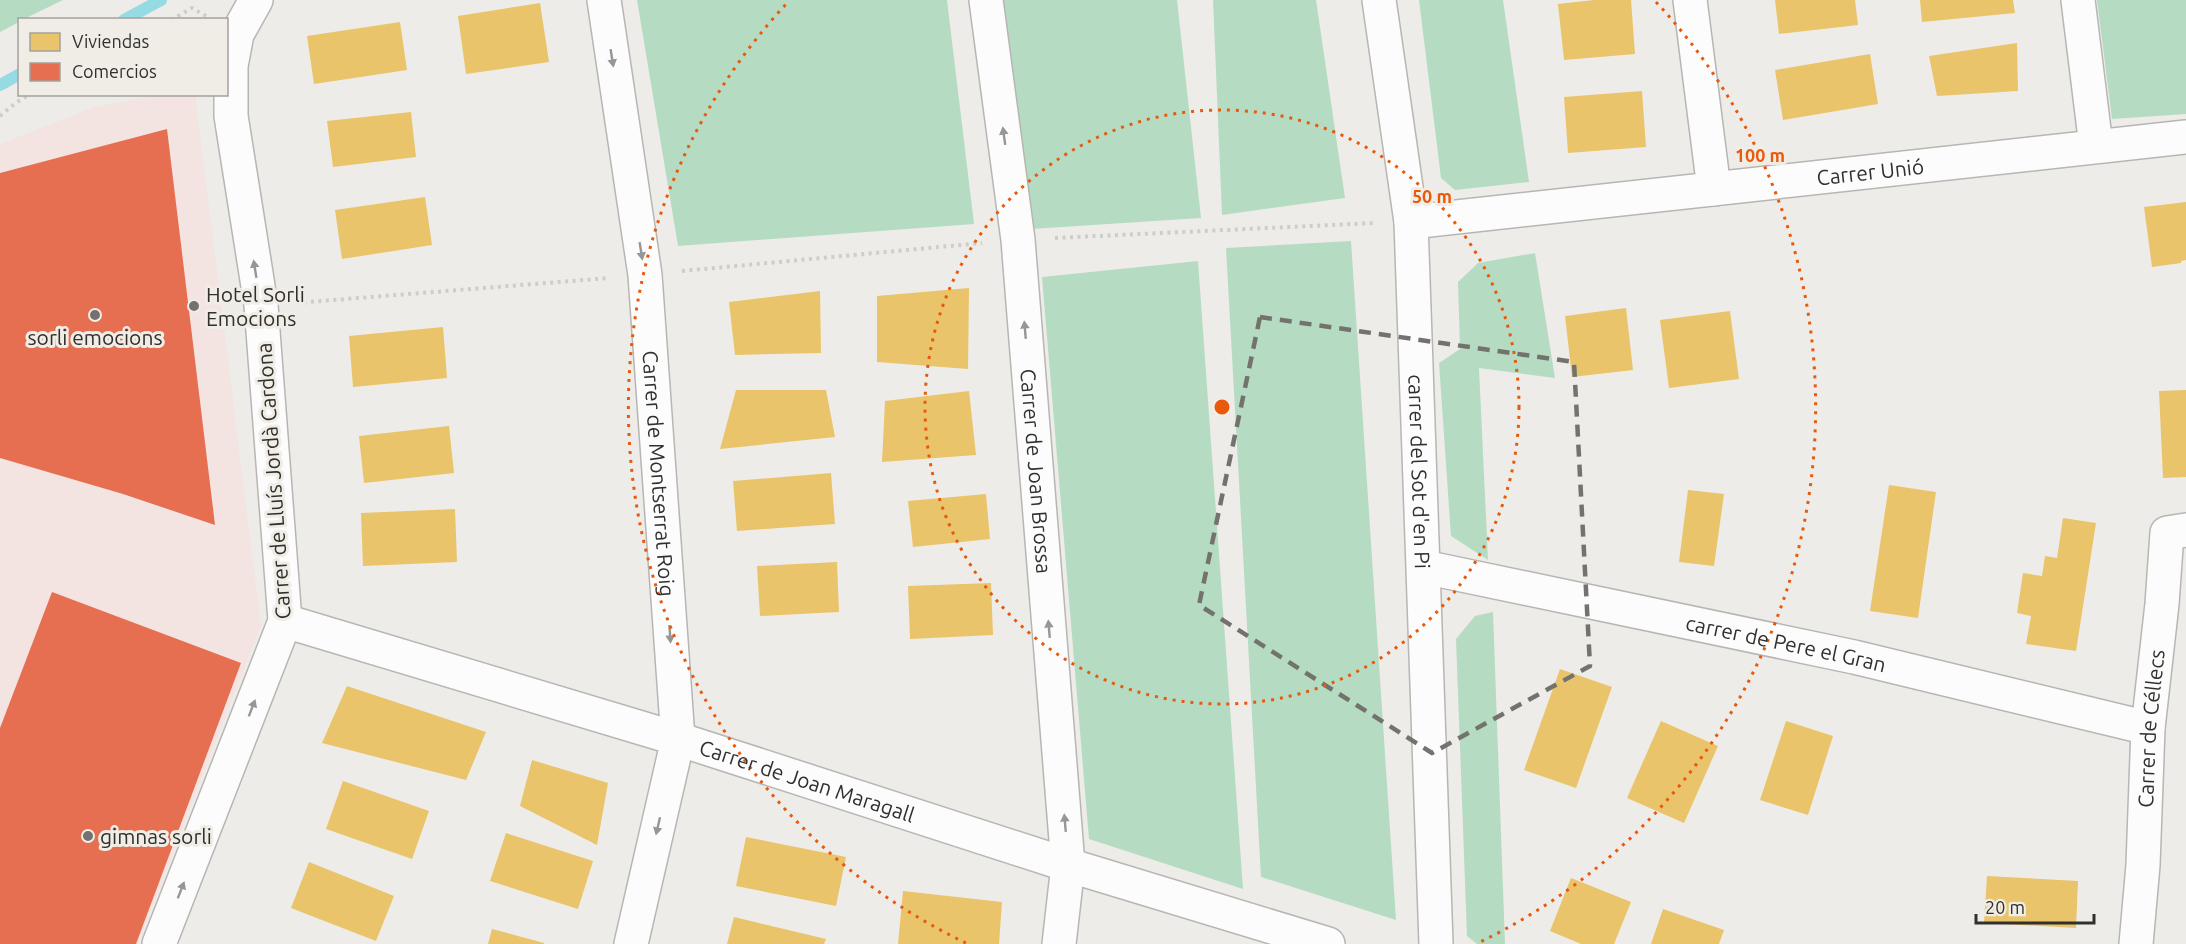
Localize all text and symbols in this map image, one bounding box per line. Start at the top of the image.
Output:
legend [18,18,228,96]
text: Viviendas [72,31,149,51]
one-way arrow [608,48,617,67]
text: Comercios [72,61,157,81]
one-way arrow [999,126,1008,145]
text: 100 m [1735,145,1785,165]
street label: Carrer Unió [1815,154,1925,189]
text: 50 m [1412,186,1452,206]
one-way arrow [637,241,646,260]
one-way arrow [250,259,259,278]
place label: Hotel Sorli Emocions [206,282,305,330]
marker: Hotel Sorli Emocions [187,299,201,313]
marker: sorli emocions [88,308,102,322]
one-way arrow [1020,320,1030,339]
place label: sorli emocions [27,325,163,349]
street label: Carrer de Lluís Jordà Cardona [251,342,295,620]
street label: Carrer de Montserrat Roig [638,350,680,597]
street label: Carrer de Joan Brossa [1016,368,1057,575]
street label: carrer del Sot d'en Pi [1404,374,1435,569]
centre of rings [1212,397,1232,417]
street label: carrer de Pere el Gran [1684,610,1889,676]
one-way arrow [1044,619,1054,638]
one-way arrow [665,624,675,643]
street label: Carrer de Céllecs [2133,648,2169,808]
one-way arrow [248,699,257,717]
street label: Carrer de Joan Maragall [697,735,918,827]
one-way arrow [1060,814,1070,833]
one-way arrow [652,817,662,835]
place label: gimnas sorli [100,824,212,848]
marker: gimnas sorli [81,829,95,843]
one-way arrow [176,880,186,898]
scale bar [1976,887,2094,925]
text: 20 m [1985,897,2025,917]

